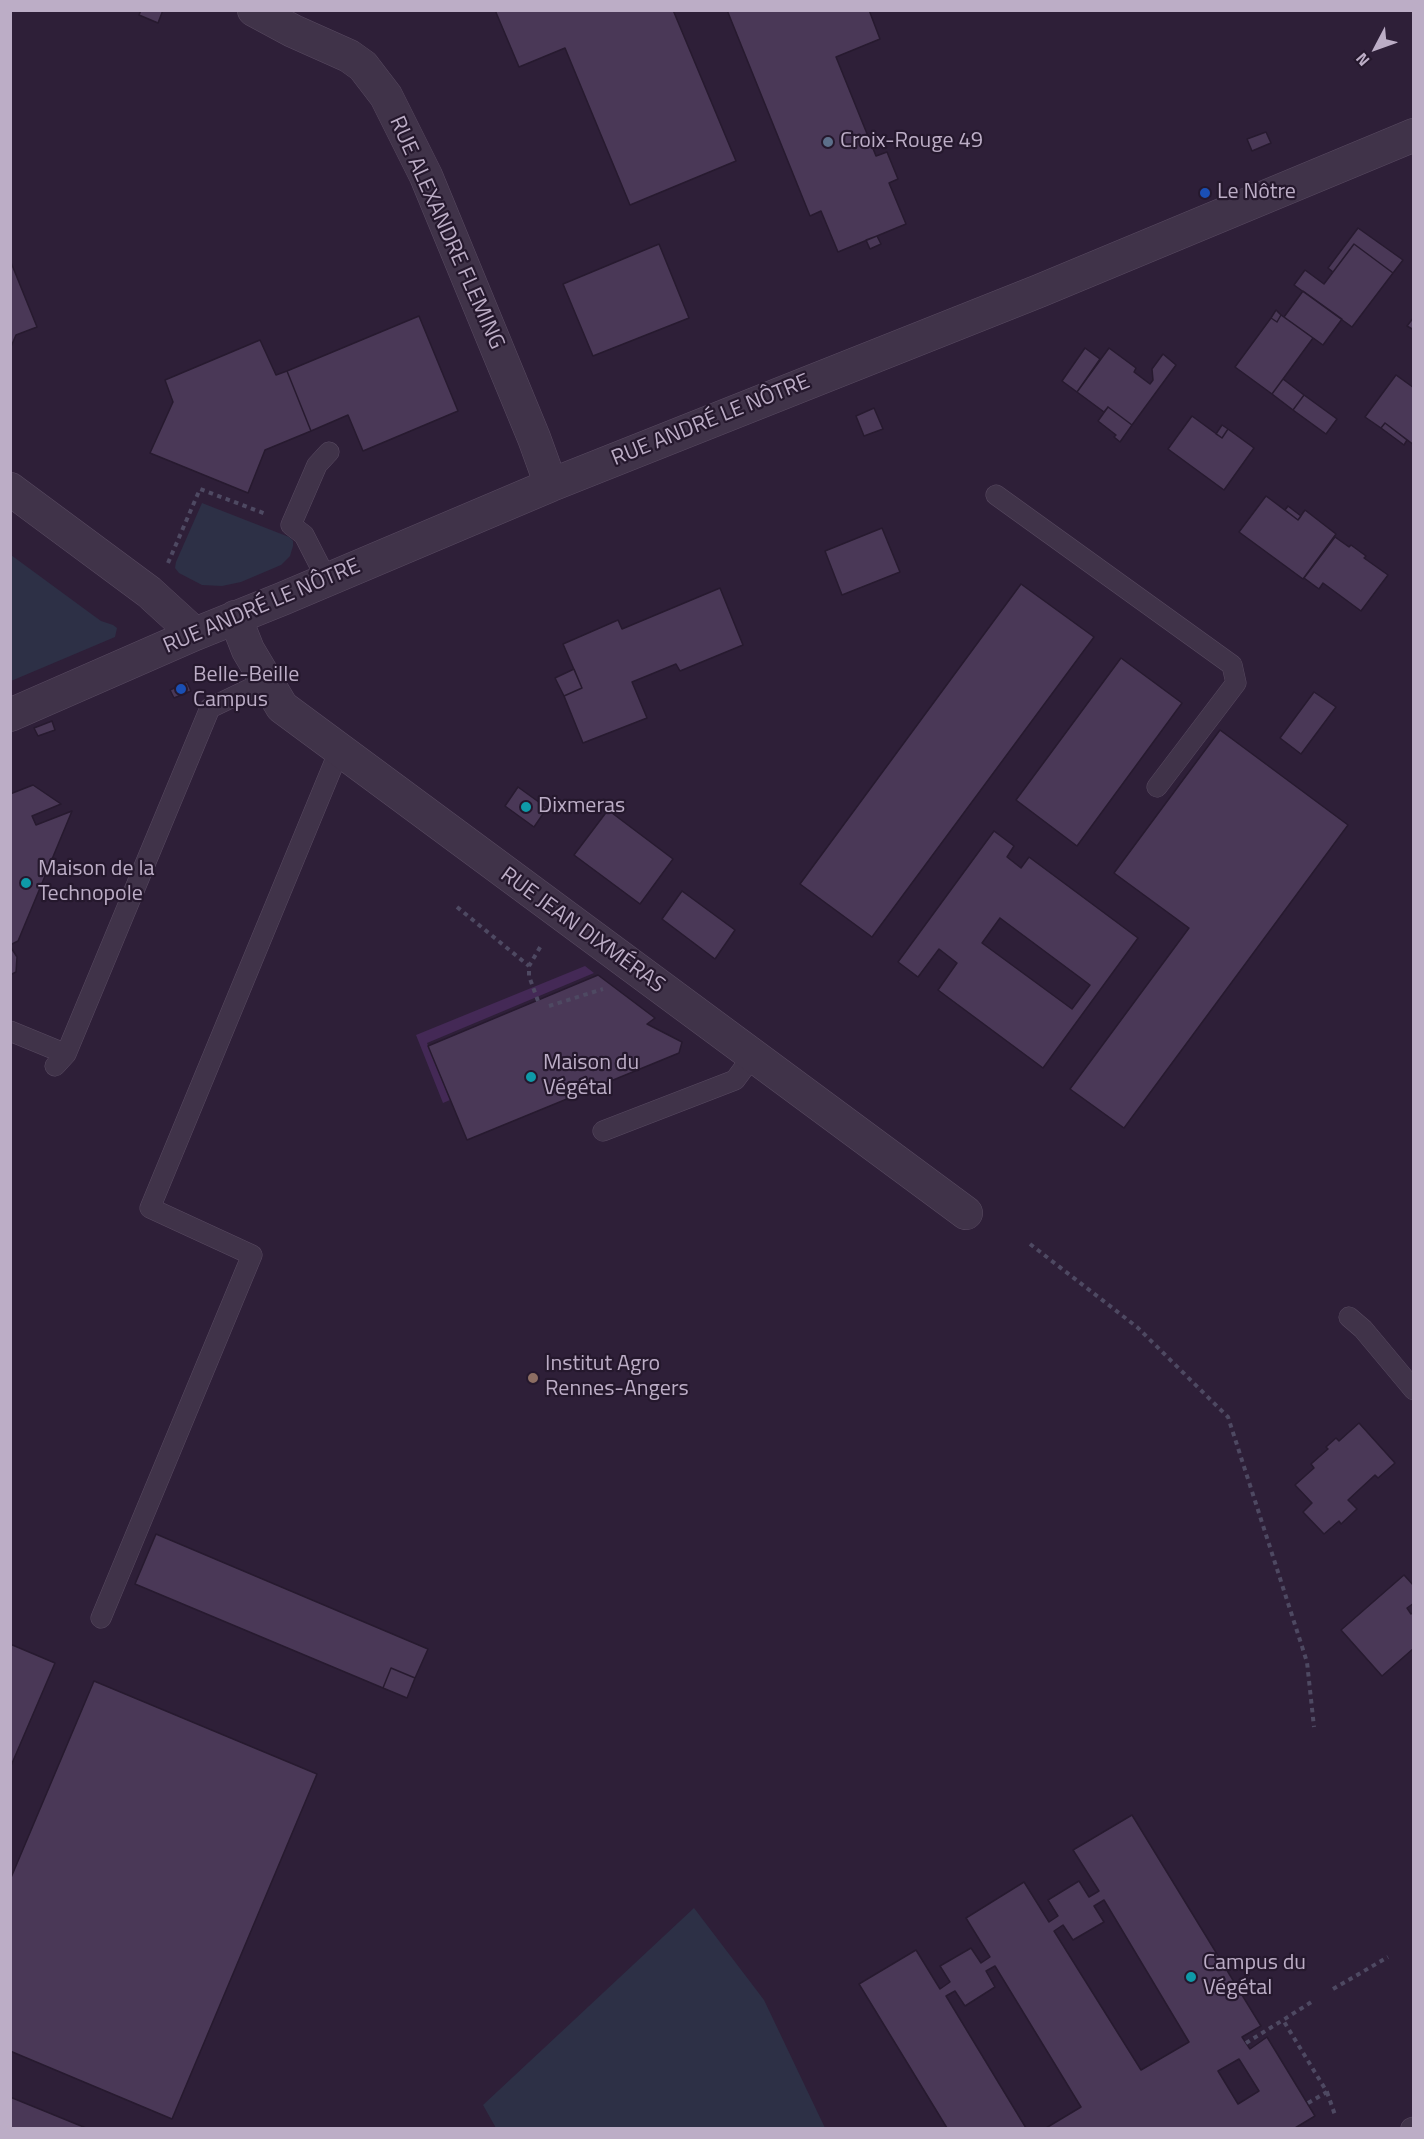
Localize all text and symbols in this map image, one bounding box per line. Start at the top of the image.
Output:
north arrow [1346,18,1406,78]
text: N [1350,48,1375,72]
street label: RUE ALEXANDRE FLEMING [383,112,509,354]
place label: Croix-Rouge 49 [840,129,983,155]
marker: Croix-Rouge 49 [821,135,835,149]
place label: Le Nôtre [1217,180,1296,206]
marker: Le Nôtre [1198,186,1212,200]
street label: RUE ANDRÉ LE NÔTRE [608,369,814,473]
street label: RUE ANDRÉ LE NÔTRE [160,554,364,660]
place label: Belle-Beille Campus [193,663,299,714]
marker: Belle-Beille Campus [174,682,188,696]
place label: Dixmeras [538,794,625,820]
marker: Dixmeras [519,800,533,814]
place label: Maison de la Technopole [38,857,155,908]
street label: RUE JEAN DIXMÉRAS [495,862,669,1000]
marker: Maison de la Technopole [19,876,33,890]
place label: Maison du Végétal [543,1051,639,1102]
marker: Maison du Végétal [524,1070,538,1084]
place label: Institut Agro Rennes-Angers [545,1352,689,1404]
marker: Institut Agro Rennes-Angers [526,1371,540,1385]
place label: Campus du Végétal [1203,1951,1306,2002]
marker: Campus du Végétal [1184,1970,1198,1984]

